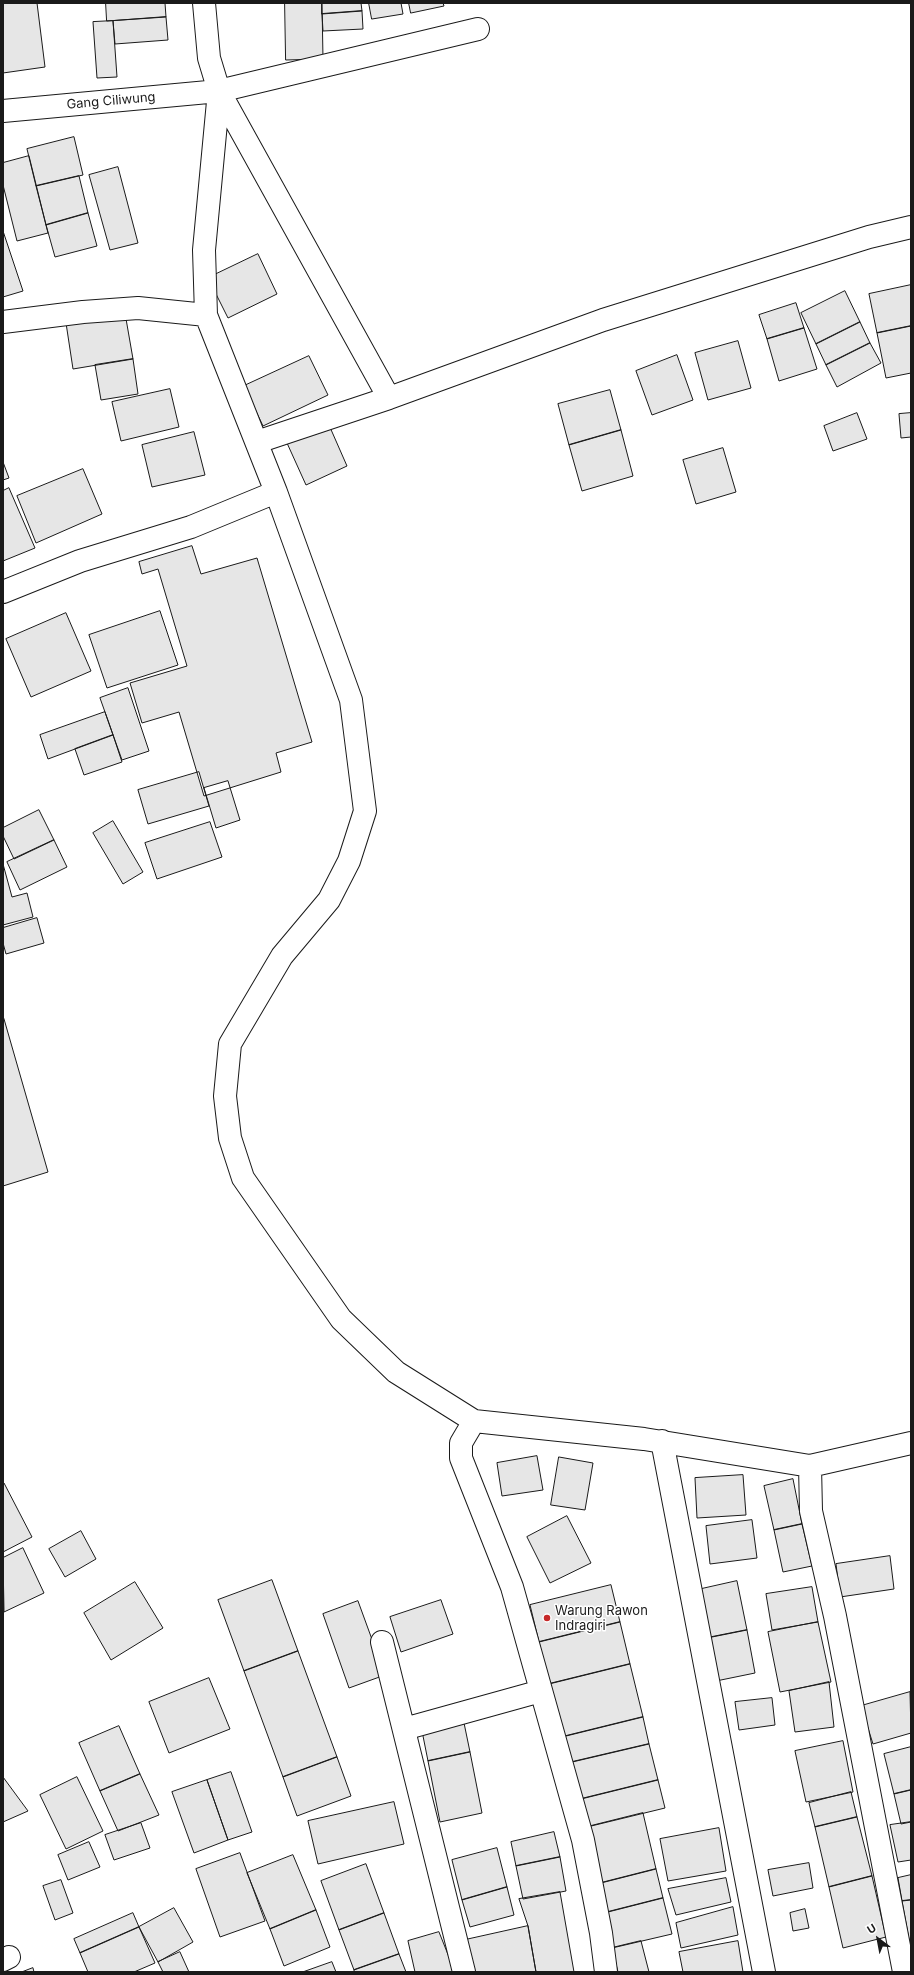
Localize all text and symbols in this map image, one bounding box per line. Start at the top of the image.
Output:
street label: Gang Ciliwung [66,89,156,113]
place label: Warung Rawon Indragiri [555,1603,648,1634]
marker: Warung Rawon Indragiri [542,1613,552,1623]
north arrow [858,1919,898,1959]
text: U [865,1921,879,1937]

